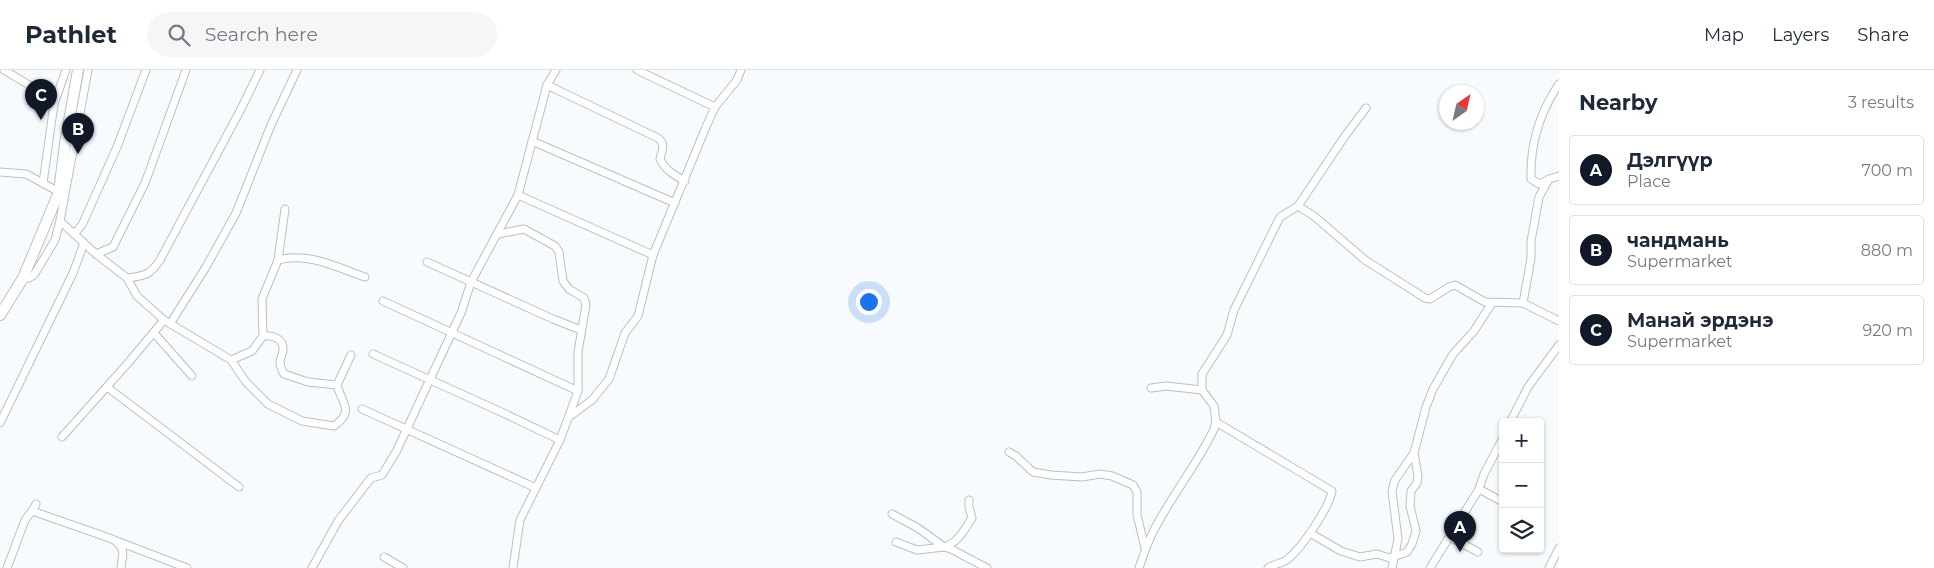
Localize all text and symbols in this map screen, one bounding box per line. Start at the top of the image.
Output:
search box [147,12,497,57]
text: Pathlet [25,20,117,49]
icon: search [165,21,193,49]
text: Search here [205,23,318,46]
text: Map [1704,24,1744,46]
text: Layers [1772,24,1829,46]
text: Share [1857,24,1909,46]
pin: C [25,79,57,120]
north arrow [1439,85,1484,130]
text: Nearby [1579,90,1658,115]
text: 3 results [1848,93,1914,112]
pin: B [62,113,94,154]
text: Дэлгүүр [1627,149,1713,172]
text: A [1590,161,1602,180]
text: 700 m [1862,161,1913,180]
text: Place [1627,172,1671,191]
text: чандмань [1627,229,1729,252]
text: B [1590,241,1602,260]
text: 880 m [1861,241,1913,260]
text: Supermarket [1627,252,1733,271]
your location [856,289,882,315]
text: Манай эрдэнэ [1627,309,1773,332]
text: C [1590,321,1602,340]
text: 920 m [1862,321,1913,340]
text: Supermarket [1627,332,1733,351]
map controls [1499,418,1544,553]
button: + [1499,418,1544,463]
button: − [1499,463,1544,508]
button: layers [1499,508,1544,553]
pin: A [1444,511,1476,552]

